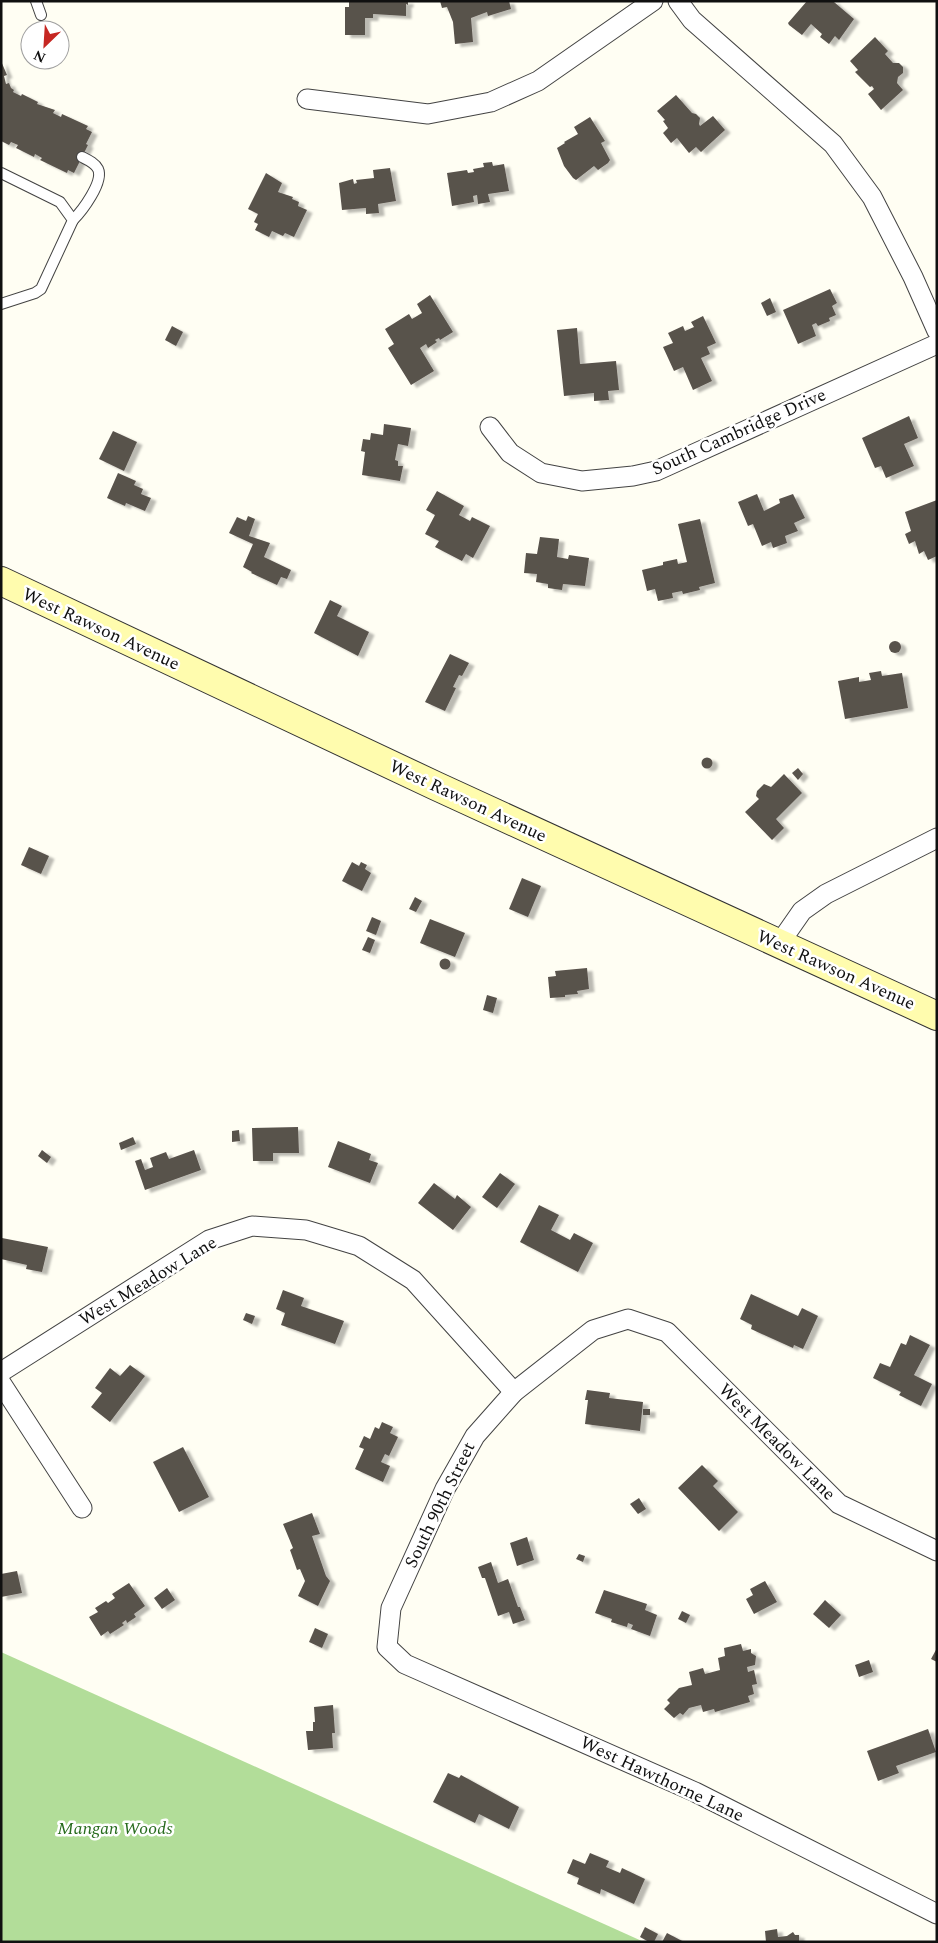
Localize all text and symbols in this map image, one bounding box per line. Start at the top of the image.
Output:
north arrow [20,20,70,70]
text: N [30,44,49,68]
street label: South Cambridge Drive [648,381,830,483]
street label: West Rawson Avenue [18,581,184,677]
street label: West Rawson Avenue [385,753,551,849]
street label: West Rawson Avenue [752,923,920,1017]
street label: West Meadow Lane [74,1229,222,1333]
street label: West Meadow Lane [712,1377,842,1507]
street label: South 90th Street [398,1437,482,1573]
street label: West Hawthorne Lane [576,1729,748,1829]
park label: Mangan Woods [57,1815,173,1842]

